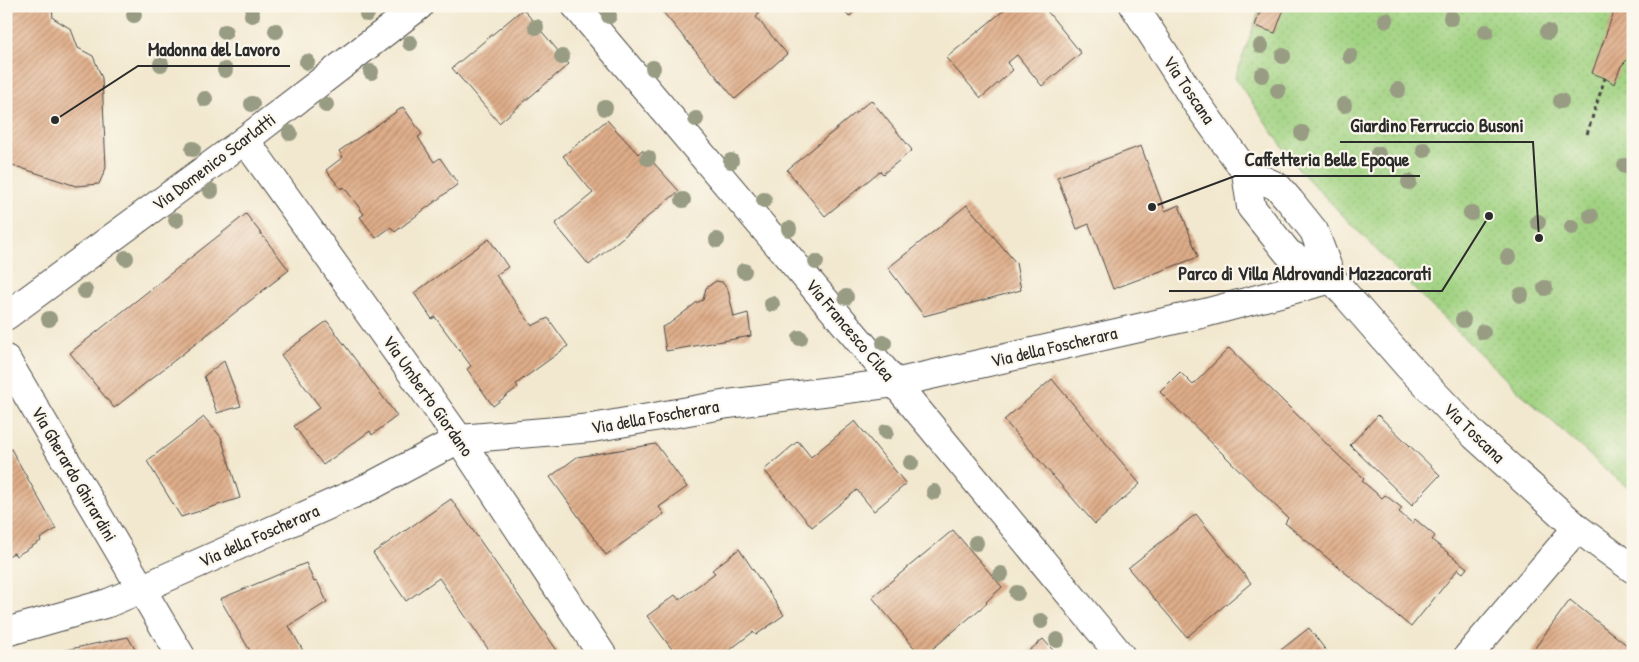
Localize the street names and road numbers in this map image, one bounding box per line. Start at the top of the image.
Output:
street label: Via Toscana [1157,51,1221,129]
street label: Via Domenico Scarlatti [147,107,281,216]
street label: Via Francesco Cilea [800,273,901,386]
street label: Via della Foscherara [988,320,1120,373]
street label: Via Umberto Giordano [377,330,480,461]
street label: Via della Foscherara [589,393,721,440]
street label: Via Toscana [1438,397,1511,468]
street label: Via Gherardo Ghirardini [26,402,123,546]
street label: Via della Foscherara [195,498,323,573]

